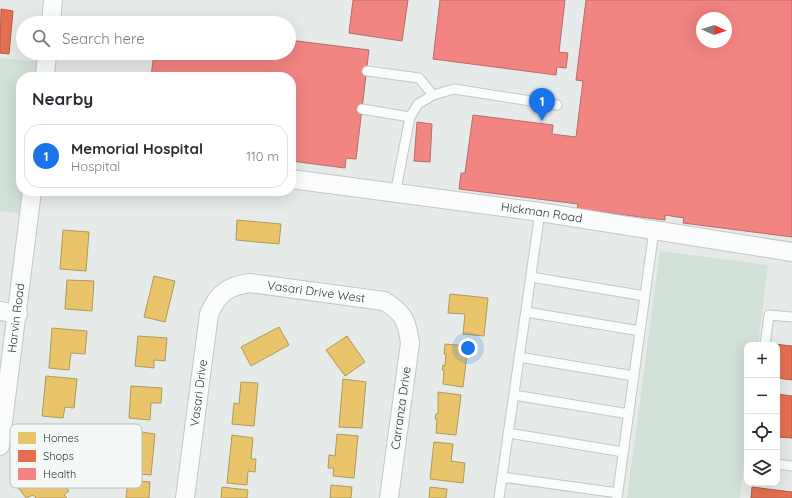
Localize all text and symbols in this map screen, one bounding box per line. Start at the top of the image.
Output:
north arrow [696,12,732,48]
search box [16,16,296,60]
icon: search [30,27,52,49]
text: Search here [62,29,145,48]
text: Nearby [32,88,93,109]
pin: 1 [529,88,555,121]
text: Memorial Hospital [71,139,203,158]
text: 1 [43,148,49,164]
text: 110 m [246,148,279,164]
text: Hospital [71,158,120,174]
street label: Hickman Road [500,199,584,226]
street label: Vasari Drive West [266,277,366,305]
street label: Harvin Road [4,282,27,354]
your location [458,338,478,358]
map controls [744,342,780,486]
button: + [744,342,780,378]
street label: Vasari Drive [186,358,210,427]
street label: Carranza Drive [387,365,414,450]
button: − [744,378,780,414]
button: locate [744,414,780,450]
legend [10,424,142,488]
text: Homes [43,431,79,445]
text: Shops [43,449,74,463]
button: layers [744,450,780,486]
text: Health [43,467,76,481]

